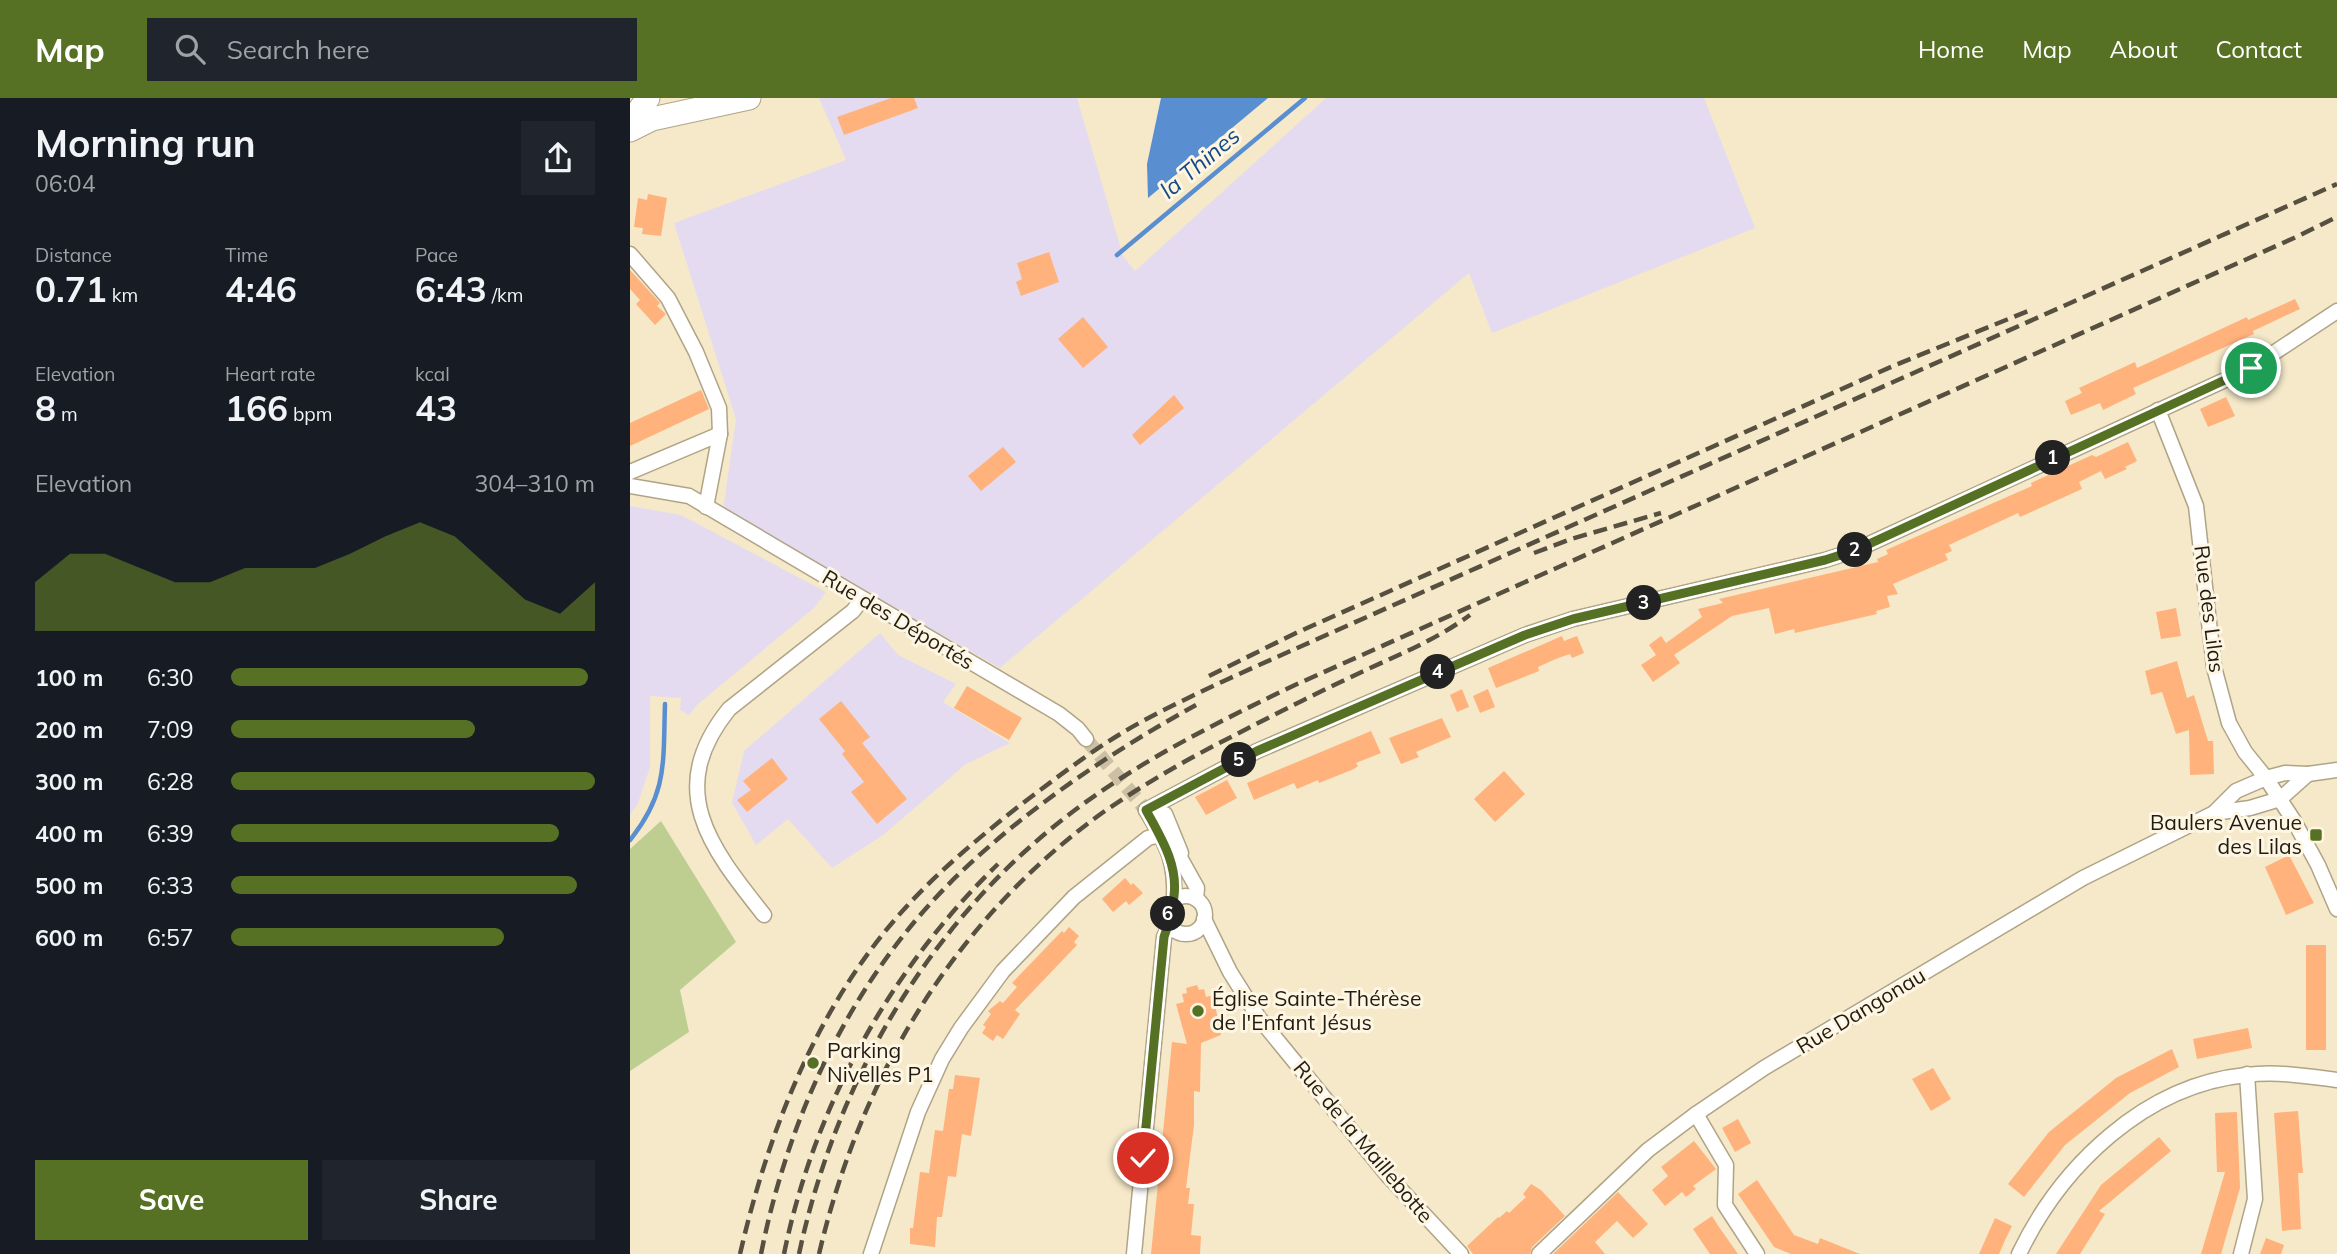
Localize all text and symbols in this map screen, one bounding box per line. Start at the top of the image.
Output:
search box [147,18,637,81]
text: Map [35,29,105,70]
icon: search [171,30,209,68]
text: Search here [227,33,370,66]
text: Home [1918,34,1984,64]
text: Map [2022,34,2072,64]
text: About [2110,34,2178,64]
text: Contact [2216,34,2302,64]
text: Morning run [35,119,256,167]
button: share [521,121,595,195]
water label: la Thines [1154,121,1246,204]
text: 06:04 [35,169,95,198]
text: Distance [35,243,112,267]
text: Time [225,243,268,267]
text: Pace [415,243,458,267]
text: 0.71 [35,267,107,311]
text: 4:46 [225,267,297,311]
text: 6:43 [415,267,487,311]
text: km [107,283,138,307]
text: /km [487,283,524,307]
pin [2221,338,2281,398]
icon: arrive [2232,349,2270,387]
text: Elevation [35,362,115,386]
text: Heart rate [225,362,315,386]
text: kcal [415,362,450,386]
text: 8 [35,386,56,430]
text: 166 [225,386,288,430]
text: 43 [415,386,457,430]
text: m [56,402,78,426]
text: bpm [288,402,332,426]
pin: 1 [2036,440,2070,476]
text: 1 [2047,445,2058,469]
text: Elevation [35,469,132,498]
text: 304–310 m [474,469,595,498]
pin: 2 [1838,532,1872,568]
text: 2 [1849,537,1860,561]
street label: Rue des Lilas [2189,544,2231,674]
street label: Rue des Déportés [818,564,979,675]
pin: 3 [1626,586,1662,620]
text: 3 [1638,590,1649,614]
pin: 4 [1420,654,1456,690]
text: 4 [1432,659,1443,683]
text: 100 m [35,663,103,692]
text: 6:30 [147,663,194,692]
text: 200 m [35,715,103,744]
text: 7:09 [147,715,194,744]
pin: 5 [1222,742,1256,778]
text: 5 [1233,747,1244,771]
text: 300 m [35,767,103,796]
text: 6:28 [147,767,194,796]
place label: Baulers Avenue des Lilas [2150,809,2302,859]
text: 400 m [35,819,103,848]
text: 6:39 [147,819,194,848]
marker: Baulers Avenue des Lilas [2308,827,2324,843]
text: 500 m [35,871,103,900]
text: 6:33 [147,871,194,900]
pin: 6 [1150,896,1186,932]
text: 6 [1162,901,1173,925]
text: 600 m [35,923,103,952]
text: 6:57 [147,923,194,952]
street label: Rue Dangonau [1791,961,1930,1059]
place label: Église Sainte-Thérèse de l'Enfant Jésus [1212,985,1421,1035]
marker: Église Sainte-Thérèse de l'Enfant Jésus [1190,1003,1206,1019]
place label: Parking Nivelles P1 [827,1037,934,1087]
marker: Parking Nivelles P1 [805,1055,821,1071]
street label: Rue de la Maillebotte [1288,1055,1439,1228]
pin [1113,1128,1173,1188]
icon: check [1124,1139,1162,1177]
button: Save [35,1160,308,1240]
button: Share [322,1160,595,1240]

